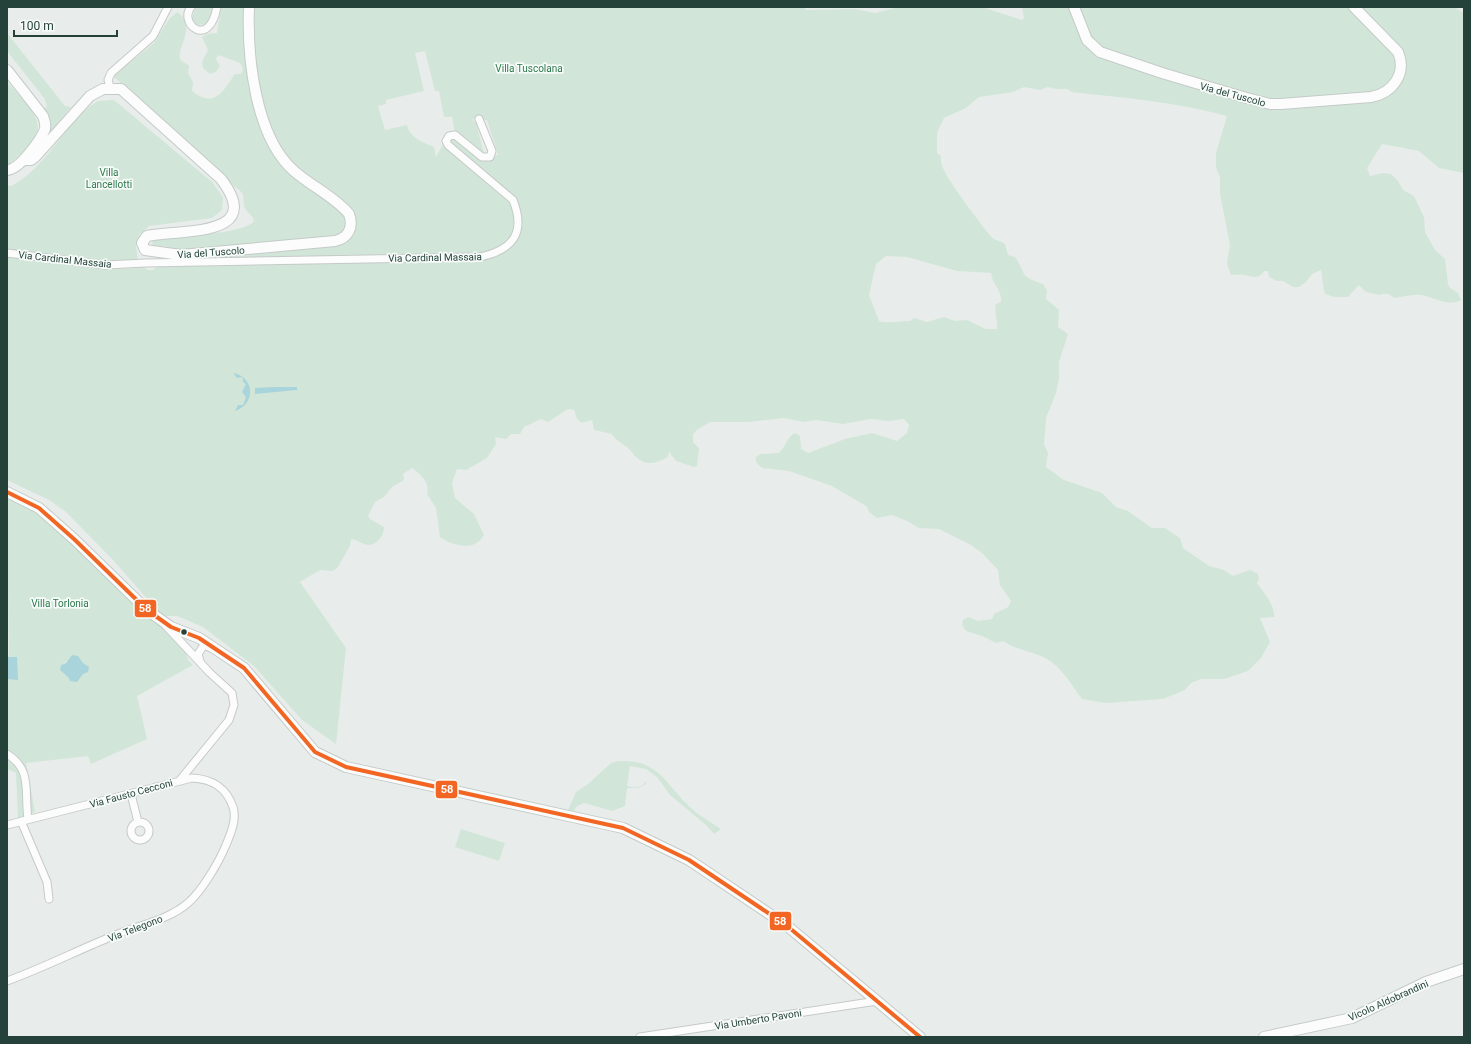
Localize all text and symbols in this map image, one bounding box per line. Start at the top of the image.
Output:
scale bar [14,12,117,38]
text: 100 m [20,19,54,33]
park label: Villa Tuscolana [495,63,563,74]
street label: Via del Tuscolo [1199,80,1267,109]
park label: Villa Lancellotti [86,167,132,190]
street label: Via del Tuscolo [177,245,245,260]
street label: Via Cardinal Massaia [18,249,112,270]
street label: Via Cardinal Massaia [388,251,482,264]
park label: Villa Torlonia [31,598,89,609]
line badge: 58 [134,599,157,618]
text: 58 [139,602,151,615]
unlabelled marker [179,627,189,637]
street label: Via Fausto Cecconi [88,777,174,810]
line badge: 58 [435,780,458,799]
text: 58 [441,783,453,796]
line badge: 58 [769,911,792,931]
street label: Via Telegono [106,913,164,944]
text: 58 [774,915,786,928]
street label: Vicolo Aldobrandini [1346,978,1430,1023]
street label: Via Umberto Pavoni [714,1007,802,1032]

